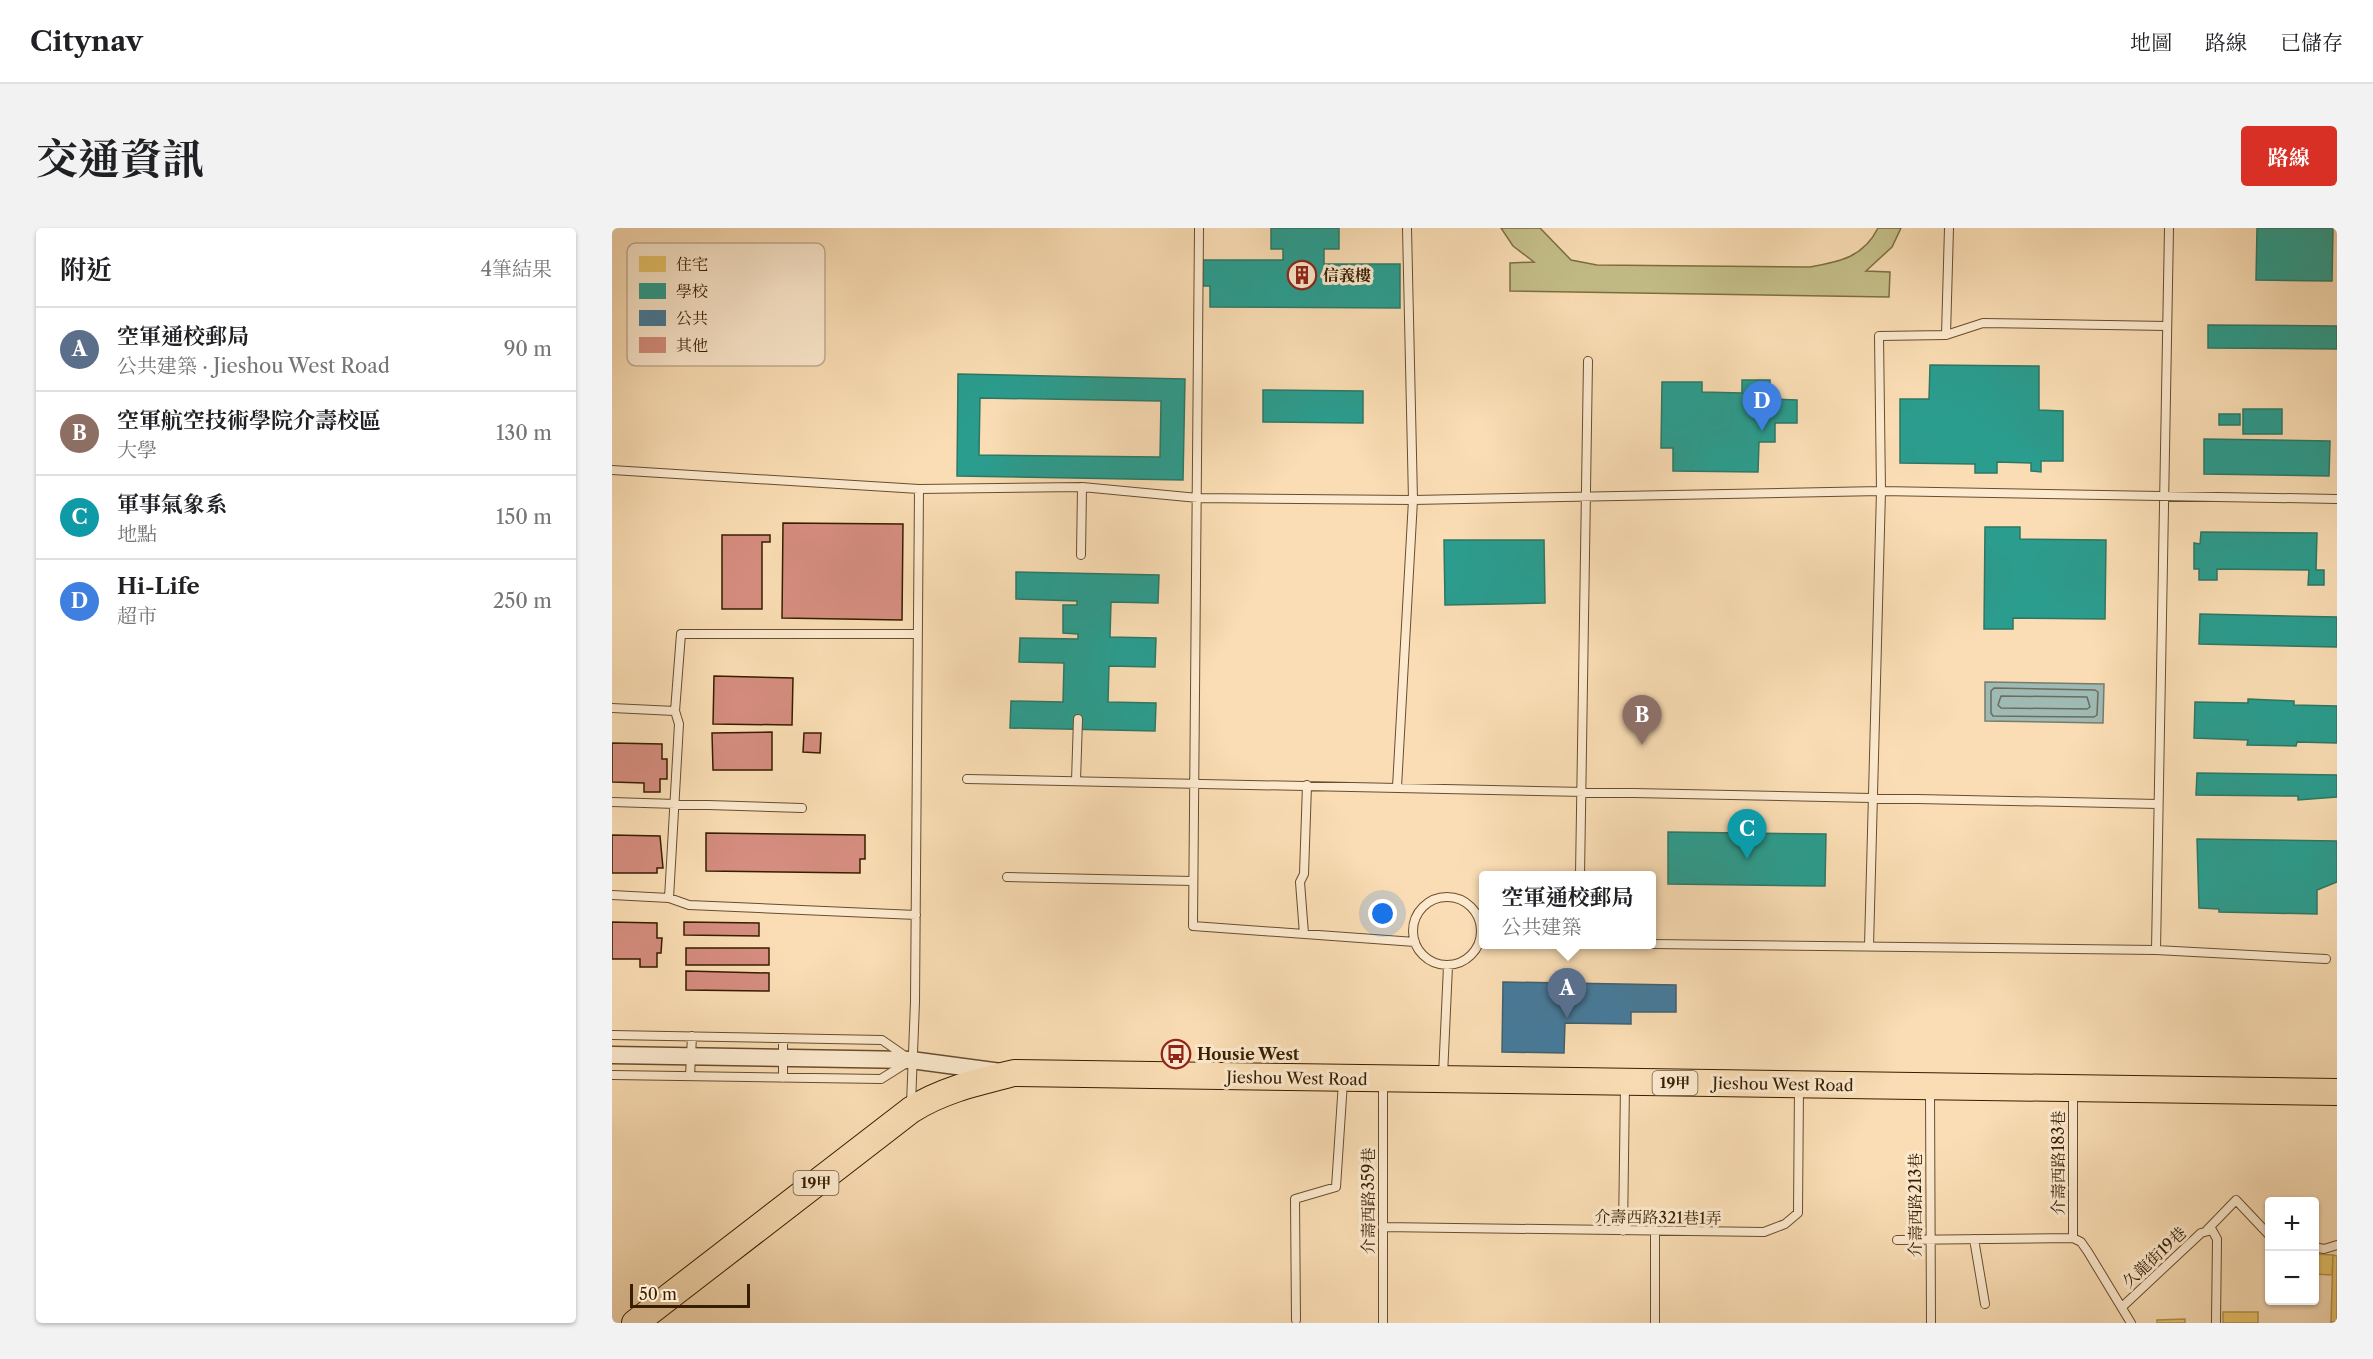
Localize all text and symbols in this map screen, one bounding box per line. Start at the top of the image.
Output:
text: Citynav [30,24,143,58]
text: 地圖 [2130,30,2172,55]
text: 路線 [2205,30,2247,55]
text: 已儲存 [2280,30,2343,55]
button: 路線 [2241,126,2337,186]
text: 交通資訊 [36,133,204,185]
legend [627,243,825,366]
text: 附近 [60,254,112,286]
text: 住宅 [676,254,708,274]
text: 4筆結果 [480,257,552,281]
building icon: 信義樓 [1286,259,1318,291]
place label: 信義樓 [1323,265,1371,285]
text: 學校 [676,281,708,301]
text: 公共 [676,308,708,328]
text: 空軍通校郵局 [117,323,249,350]
text: 其他 [676,335,708,355]
text: A [72,337,87,361]
text: 90 m [504,337,552,361]
text: 公共建築 · Jieshou West Road [117,354,390,378]
pin: D [1742,382,1782,431]
text: 空軍航空技術學院介壽校區 [117,407,381,434]
text: B [72,421,87,445]
text: 130 m [496,421,552,445]
text: 大學 [117,438,157,462]
text: 軍事氣象系 [117,491,227,518]
text: C [71,505,88,529]
text: 150 m [496,505,552,529]
text: 地點 [117,522,157,546]
text: Hi-Life [117,573,200,600]
text: D [71,589,88,613]
text: 250 m [493,589,552,613]
text: 超市 [117,604,157,628]
pin: B [1622,696,1662,745]
pin: C [1728,810,1766,859]
popup [1479,871,1656,949]
text: 空軍通校郵局 [1501,884,1634,911]
your location [1368,899,1397,928]
text: 公共建築 [1501,915,1581,939]
pin: A [1548,968,1586,1018]
bus stop icon: Housie West [1160,1038,1192,1070]
place label: Housie West [1197,1044,1300,1064]
street label: Jieshou West Road [1223,1067,1368,1089]
road number: 19甲 [1652,1071,1698,1095]
street label: Jieshou West Road [1709,1073,1854,1095]
street label: 介壽西路183巷 [2048,1110,2068,1216]
street label: 介壽西路359巷 [1358,1148,1378,1254]
street label: 介壽西路213巷 [1905,1153,1925,1257]
road number: 19甲 [794,1171,838,1195]
map controls [2265,1197,2319,1305]
button: + [2265,1197,2319,1251]
street label: 介壽西路321巷1弄 [1594,1206,1722,1228]
street label: 久龍街19巷 [2118,1222,2190,1292]
button: − [2265,1251,2319,1305]
scale bar [630,1281,750,1308]
text: 50 m [639,1284,677,1304]

